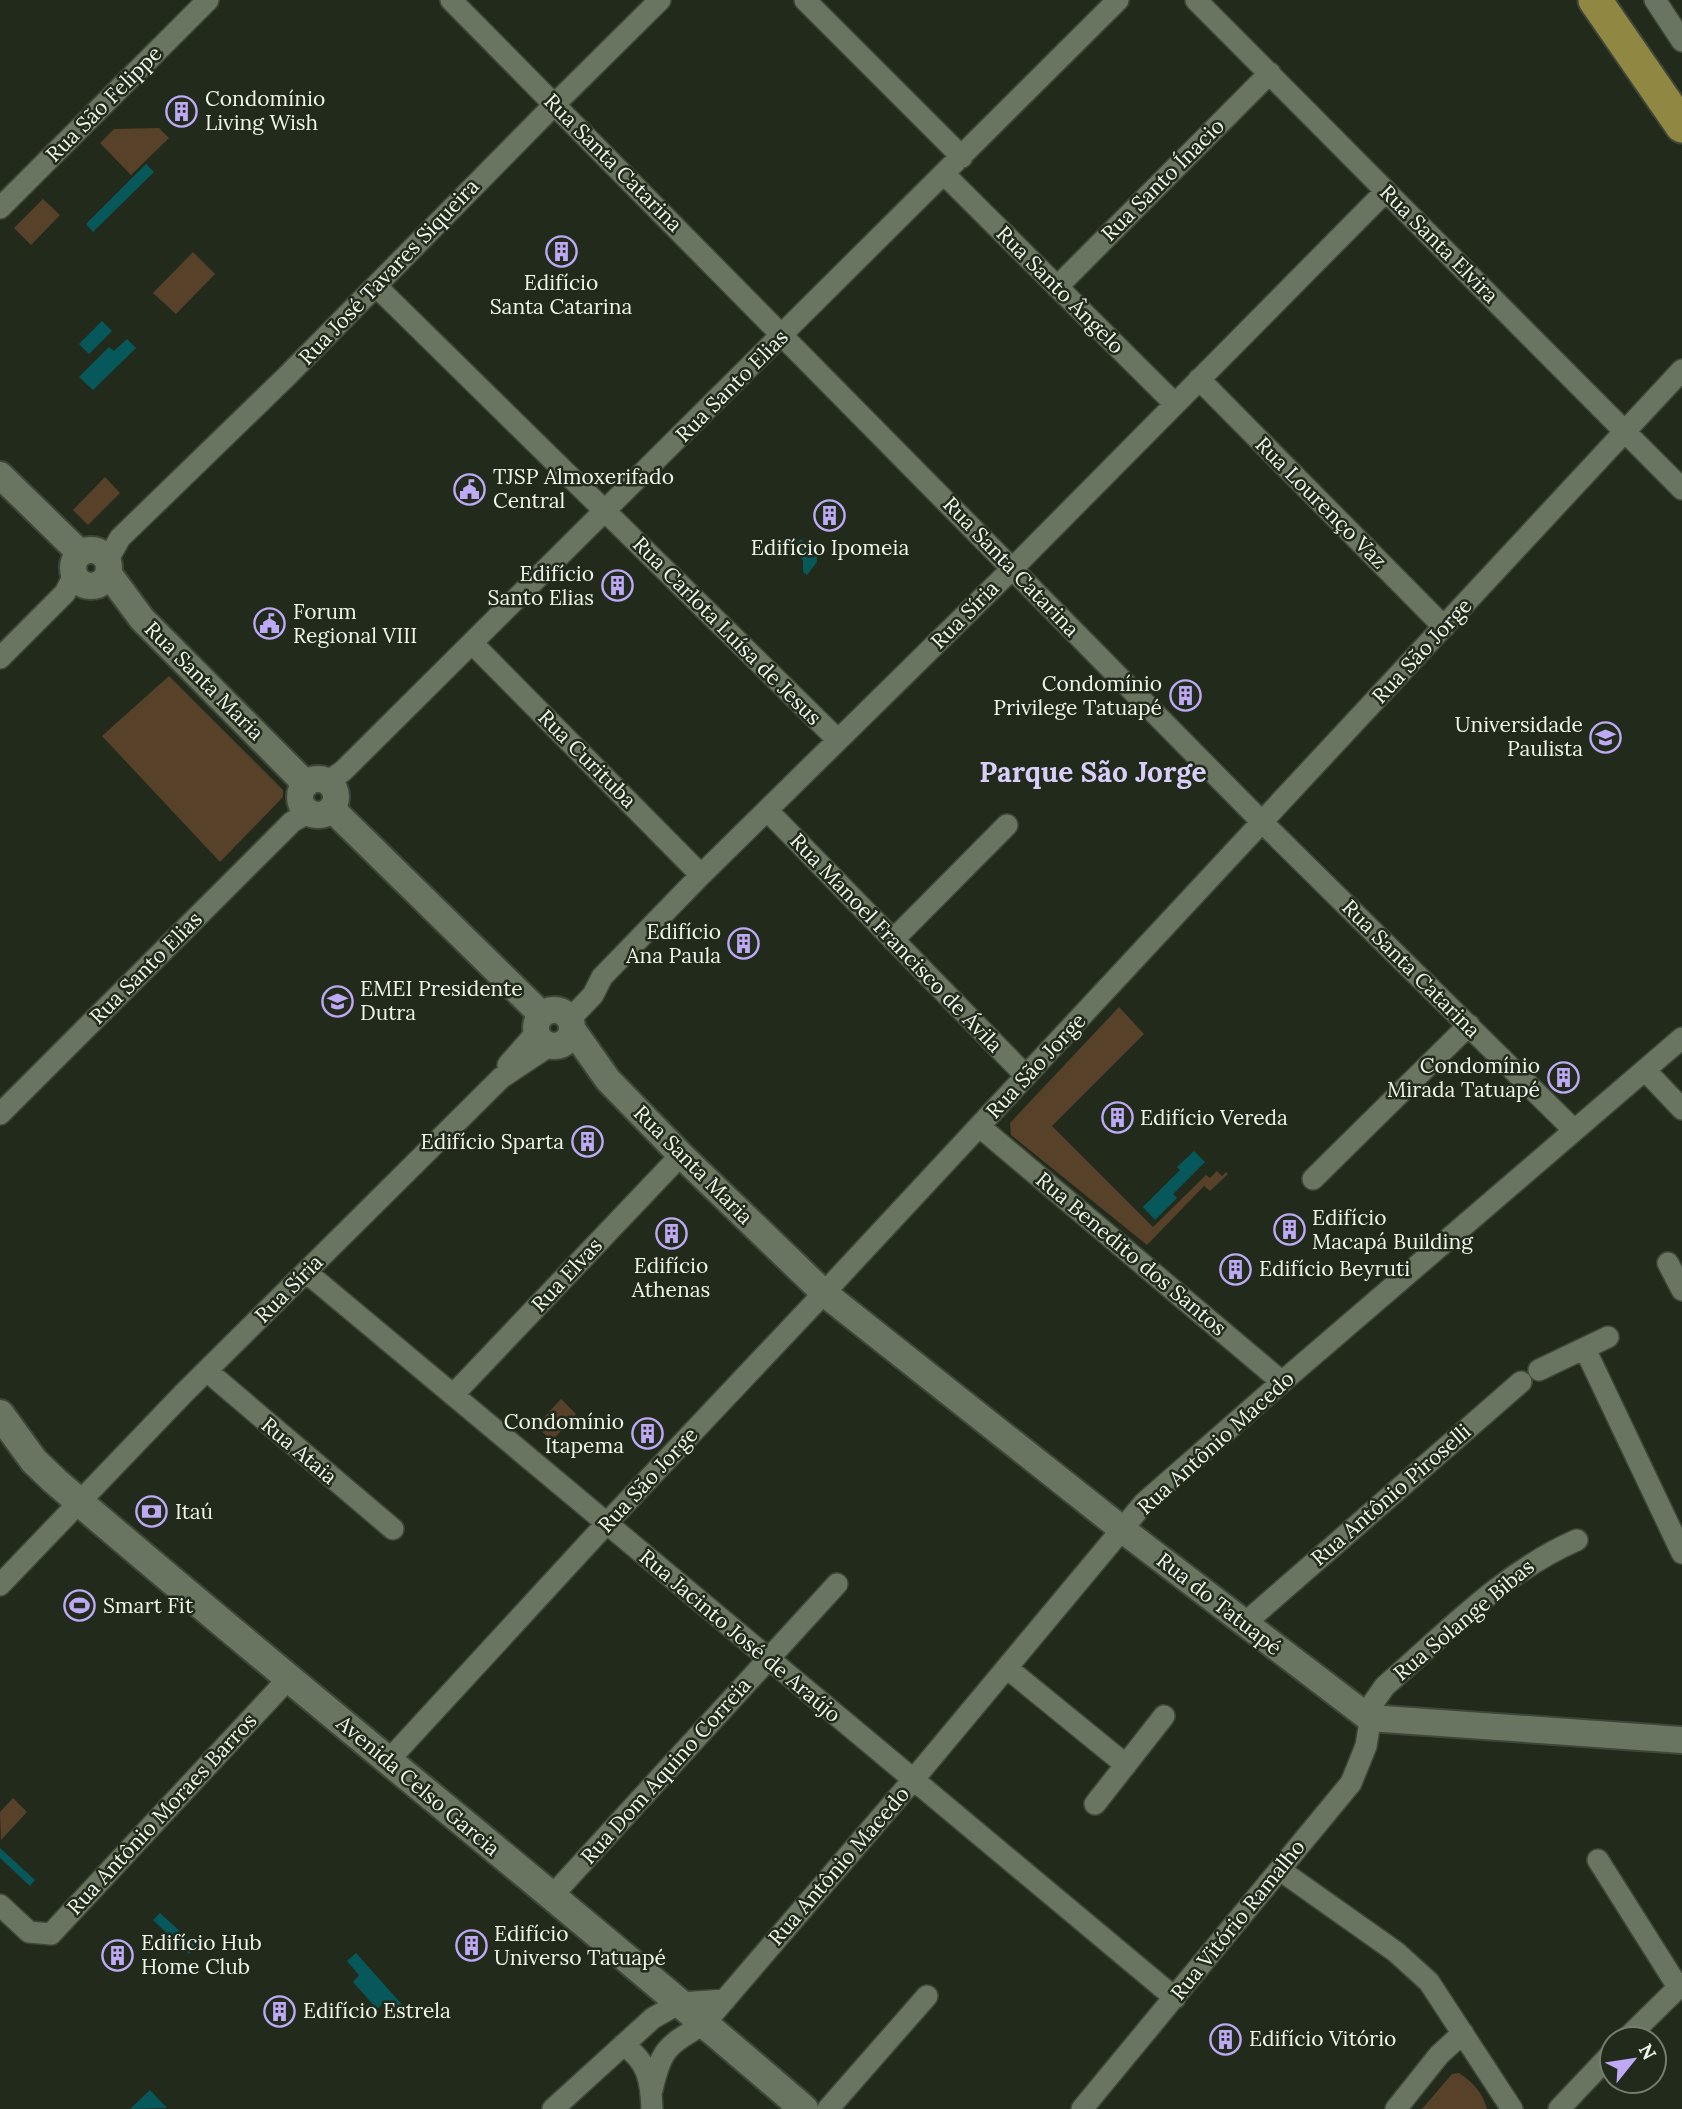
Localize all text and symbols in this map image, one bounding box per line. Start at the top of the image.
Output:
street label: Rua São Felippe [40,40,167,167]
place label: Condomínio Living Wish [205,85,325,136]
street label: Rua Santa Catarina [538,88,688,238]
building icon: Condomínio Living Wish [165,94,199,128]
street label: Rua Santo Ínacio [1095,112,1230,247]
street label: Rua José Tavares Siqueira [293,173,485,370]
street label: Rua Santa Elvira [1374,179,1504,309]
street label: Rua Santo Ângelo [991,220,1130,359]
building icon: Edifício Santa Catarina [544,234,578,268]
place label: Edifício Santa Catarina [490,269,633,320]
street label: Rua Santo Elias [670,324,794,448]
street label: Rua Lourenço Vaz [1250,431,1393,574]
place label: TJSP Almoxerifado Central [493,463,674,514]
public building icon: TJSP Almoxerifado Central [453,472,487,506]
street label: Rua Santa Catarina [937,491,1085,643]
building icon: Edifício Ipomeia [813,499,847,533]
street label: Rua Carlota Luísa de Jesus [627,531,827,731]
place label: Edifício Ipomeia [751,534,909,561]
place label: Edifício Santo Elias [488,560,594,611]
building icon: Edifício Santo Elias [600,569,634,603]
street label: Rua Síria [925,575,1005,654]
street label: Rua São Jorge [1366,592,1477,709]
place label: Forum Regional VIII [293,598,417,649]
public building icon: Forum Regional VIII [253,607,287,641]
street label: Rua Santa Maria [139,615,270,746]
place label: Condomínio Privilege Tatuapé [993,670,1162,721]
building icon: Condomínio Privilege Tatuapé [1168,679,1202,713]
street label: Rua Curituba [532,704,642,814]
place label: Universidade Paulista [1455,711,1583,762]
school or university icon: Universidade Paulista [1589,720,1623,754]
district label: Parque São Jorge [979,754,1207,790]
street label: Rua Manoel Francisco de Ávila [784,827,1009,1058]
street label: Rua Santa Catarina [1336,894,1486,1044]
street label: Rua Santo Elias [84,906,208,1030]
place label: Edifício Ana Paula [625,918,721,969]
building icon: Edifício Ana Paula [727,927,761,961]
place label: EMEI Presidente Dutra [360,975,523,1026]
school or university icon: EMEI Presidente Dutra [320,984,354,1018]
street label: Rua São Jorge [980,1007,1091,1124]
place label: Condomínio Mirada Tatuapé [1387,1052,1540,1103]
building icon: Condomínio Mirada Tatuapé [1546,1061,1580,1095]
street label: Rua Santa Maria [628,1099,759,1230]
building icon: Edifício Vereda [1100,1101,1134,1135]
place label: Edifício Vereda [1140,1104,1288,1131]
building icon: Edifício Sparta [570,1125,604,1159]
place label: Edifício Sparta [421,1128,564,1155]
street label: Rua Benedito dos Santos [1030,1166,1232,1341]
place label: Edifício Macapá Building [1312,1204,1473,1255]
building icon: Edifício Macapá Building [1272,1213,1306,1247]
building icon: Edifício Athenas [654,1217,688,1251]
street label: Rua Elvas [525,1232,608,1317]
street label: Rua Síria [249,1249,329,1328]
place label: Edifício Athenas [631,1252,710,1303]
building icon: Edifício Beyruti [1219,1252,1253,1286]
place label: Edifício Beyruti [1259,1255,1410,1282]
street label: Rua Antônio Macedo [1132,1365,1300,1520]
place label: Condomínio Itapema [504,1408,624,1459]
street label: Rua Ataia [256,1411,343,1490]
building icon: Condomínio Itapema [630,1417,664,1451]
street label: Rua Antônio Piroselli [1305,1418,1476,1571]
street label: Rua São Jorge [592,1421,703,1538]
bank icon: Itaú [135,1495,169,1529]
place label: Itaú [175,1498,213,1525]
street label: Rua Jacinto José de Araújo [634,1543,847,1728]
street label: Rua do Tatuapé [1151,1546,1287,1661]
street label: Rua Solange Bibas [1388,1553,1540,1686]
sports icon: Smart Fit [63,1589,97,1623]
place label: Smart Fit [103,1592,194,1619]
street label: Rua Dom Aquino Correia [575,1672,757,1869]
street label: Rua Antônio Moraes Barros [61,1707,262,1920]
street label: Avenida Celso Garcia [330,1709,506,1862]
street label: Rua Antônio Macedo [762,1781,915,1951]
street label: Rua Vitório Ramalho [1164,1834,1311,2006]
place label: Edifício Universo Tatuapé [494,1920,666,1971]
place label: Edifício Hub Home Club [141,1929,262,1980]
building icon: Edifício Universo Tatuapé [454,1929,488,1963]
building icon: Edifício Hub Home Club [101,1938,135,1972]
building icon: Edifício Estrela [263,1994,297,2028]
place label: Edifício Estrela [303,1997,451,2024]
building icon: Edifício Vitório [1209,2022,1243,2056]
place label: Edifício Vitório [1249,2025,1396,2052]
north arrow [1598,2025,1668,2095]
text: N [1634,2039,1662,2064]

